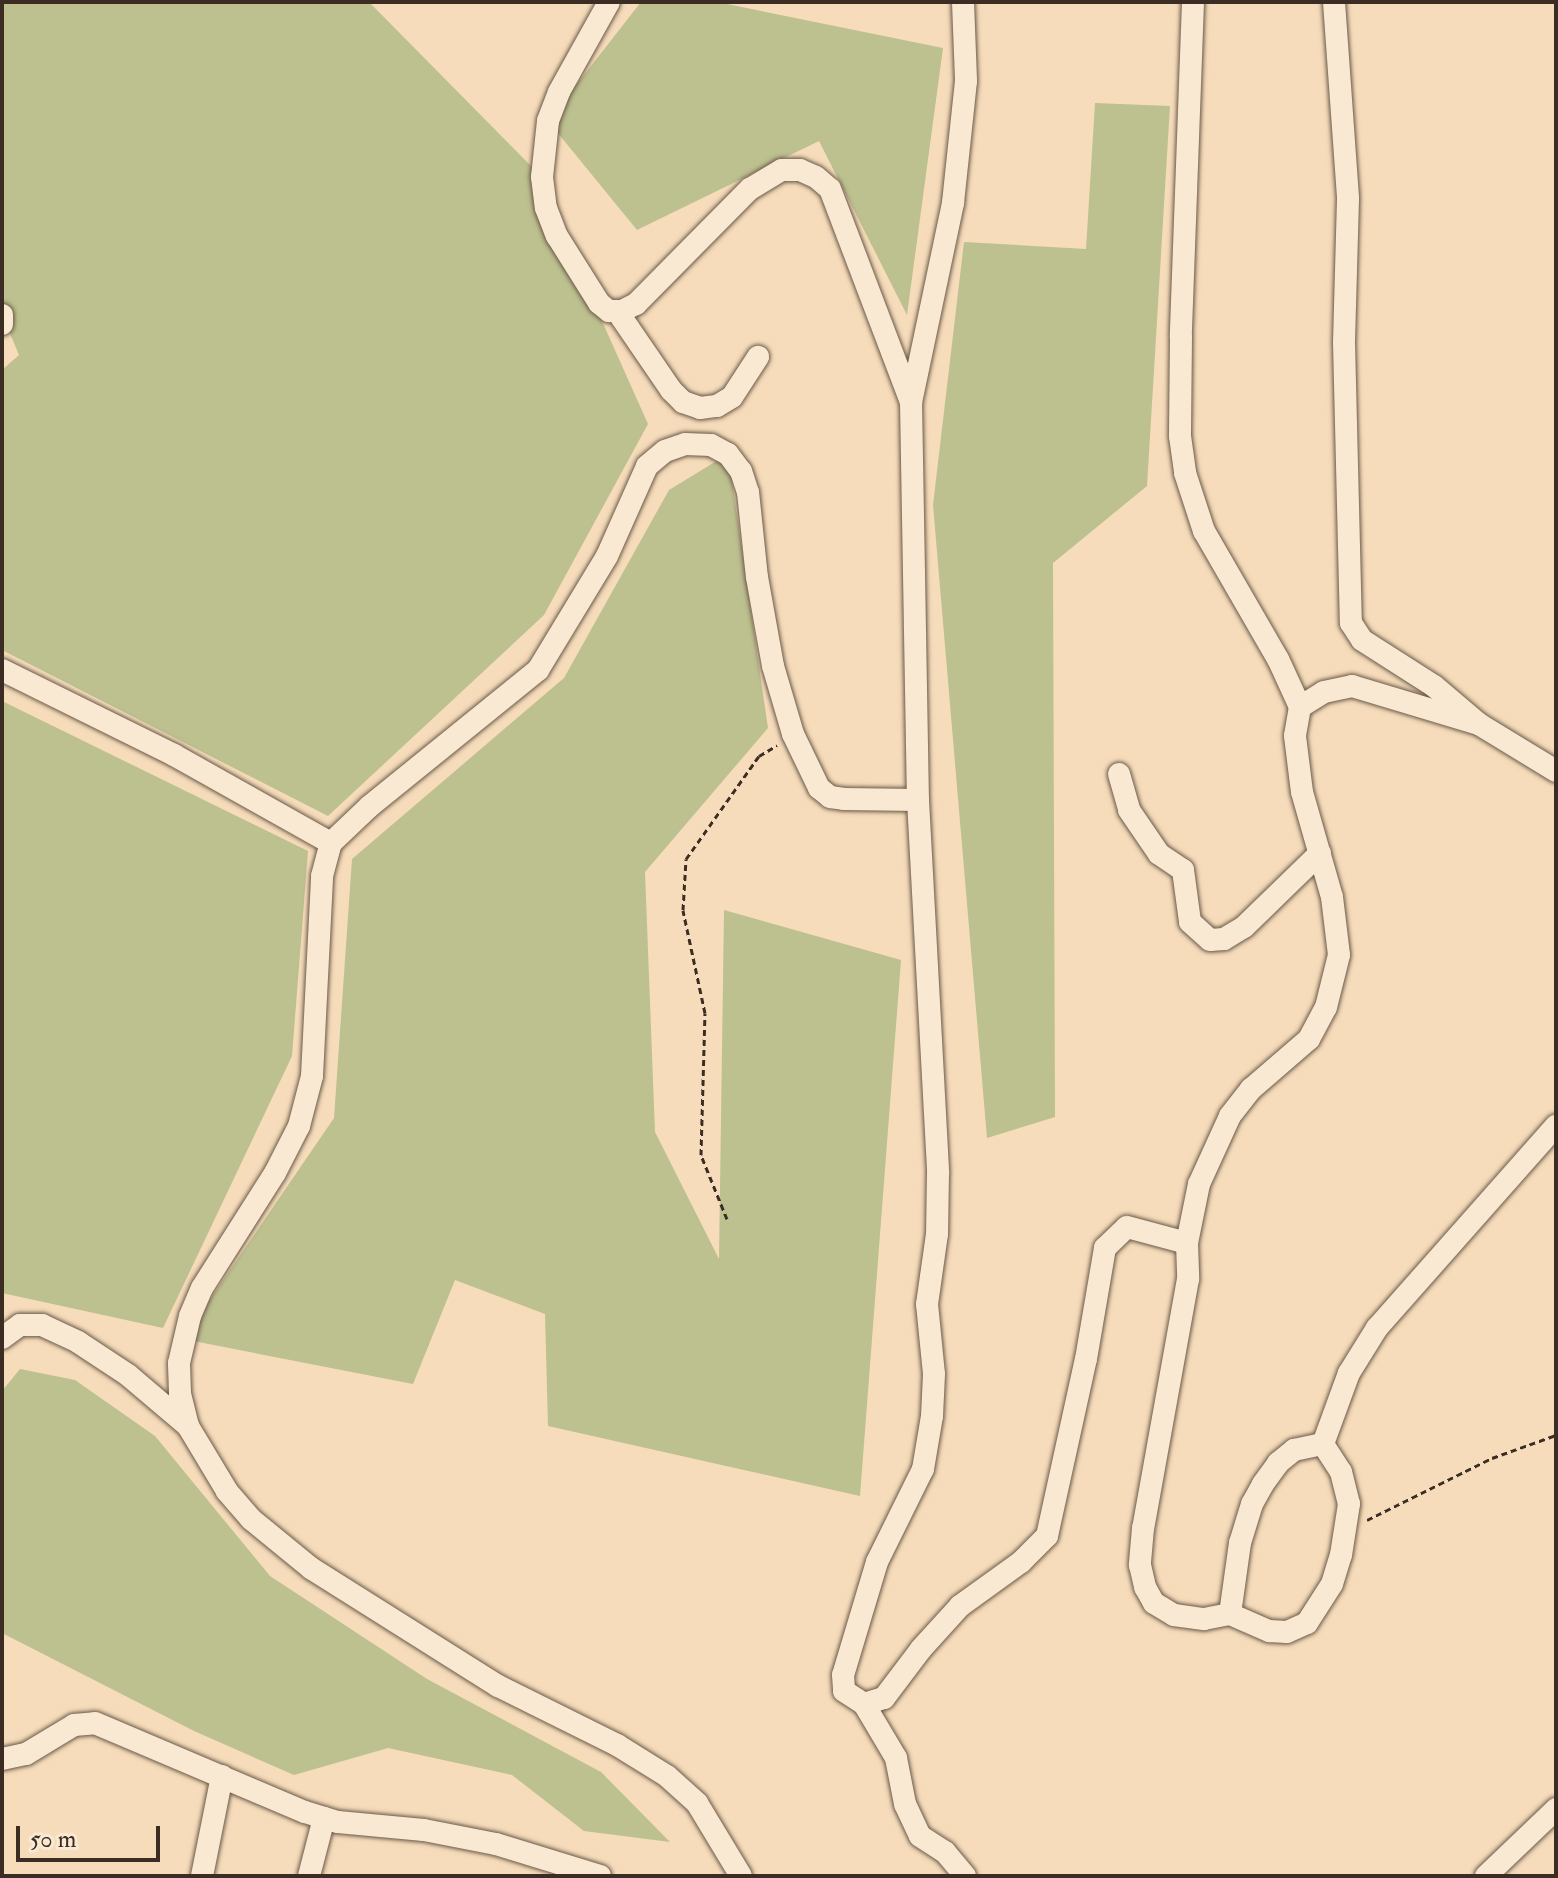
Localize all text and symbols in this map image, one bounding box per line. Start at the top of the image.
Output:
scale bar [20,1810,164,1860]
text: 50 m [30,1824,76,1855]

